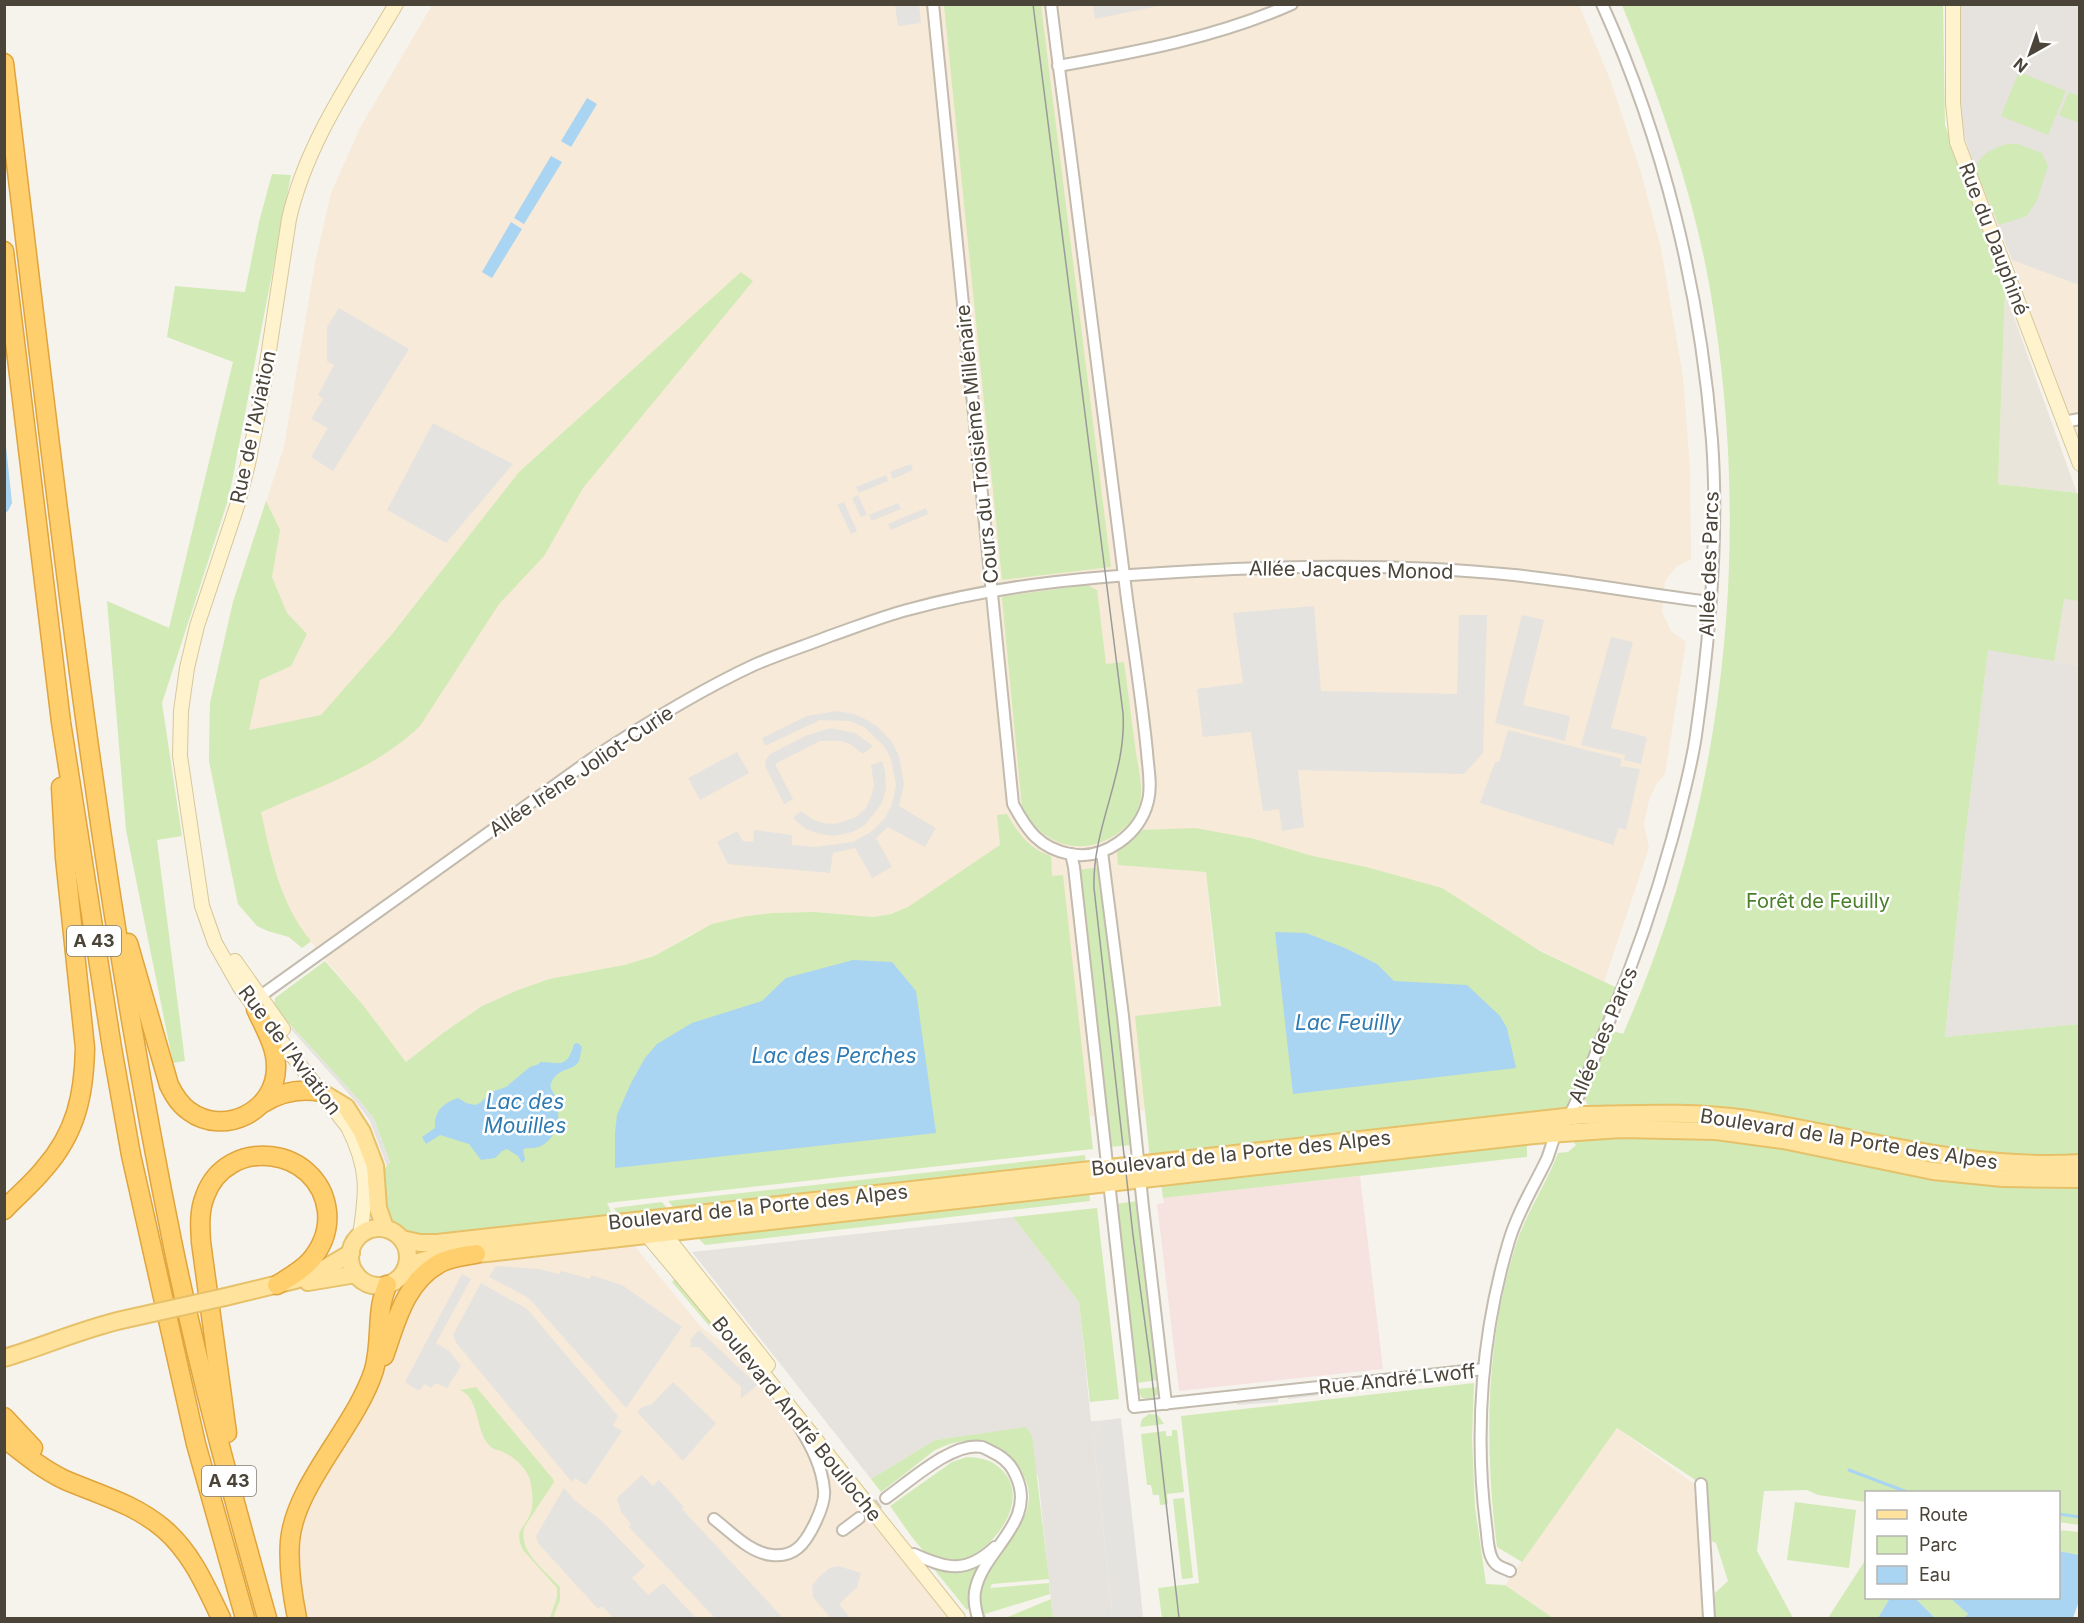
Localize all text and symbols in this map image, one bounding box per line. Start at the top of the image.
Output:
north arrow [2000,24,2060,84]
text: N [2009,54,2031,77]
street label: Rue du Dauphiné [1954,159,2034,319]
street label: Cours du Troisième Millénaire [950,303,1004,585]
street label: Rue de l'Aviation [225,348,281,506]
street label: Allée des Parcs [1694,491,1724,637]
street label: Allée Jacques Monod [1249,556,1453,584]
street label: Allée Irène Joliot-Curie [484,700,678,842]
park label: Forêt de Feuilly [1746,889,1890,913]
road number: A 43 [67,926,121,956]
street label: Allée des Parcs [1563,963,1643,1107]
street label: Rue de l'Aviation [234,981,346,1119]
water label: Lac Feuilly [1295,1010,1402,1035]
water label: Lac des Perches [751,1043,917,1068]
water label: Lac des Mouilles [484,1089,566,1138]
street label: Boulevard de la Porte des Alpes [1698,1104,2000,1174]
street label: Boulevard de la Porte des Alpes [1090,1125,1392,1181]
street label: Boulevard de la Porte des Alpes [607,1179,909,1235]
street label: Boulevard André Boulloche [707,1312,887,1526]
street label: Rue André Lwoff [1317,1359,1477,1399]
road number: A 43 [202,1466,256,1496]
legend [1865,1491,2060,1599]
text: Route [1919,1504,1968,1525]
text: Parc [1919,1534,1957,1555]
text: Eau [1919,1564,1951,1585]

